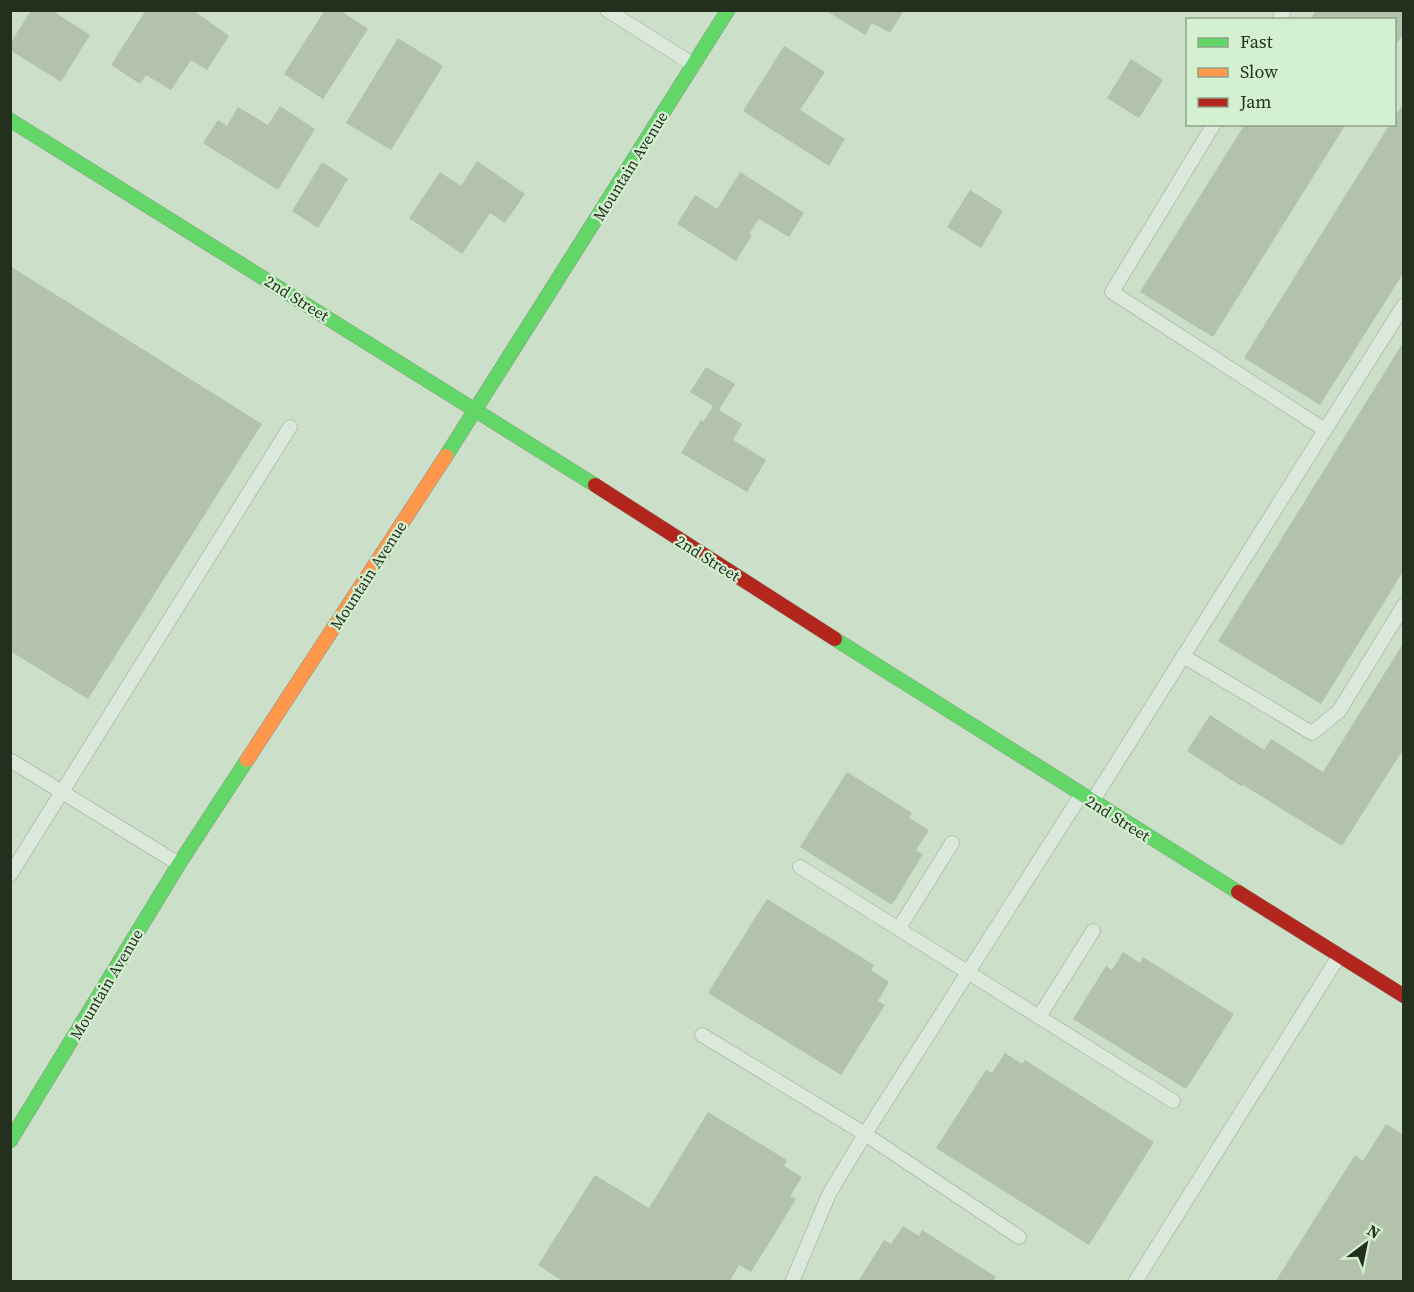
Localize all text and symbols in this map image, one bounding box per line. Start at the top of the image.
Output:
legend [1186,18,1396,126]
text: Fast [1240,29,1273,54]
text: Slow [1240,59,1278,84]
text: Jam [1239,89,1272,114]
street label: Mountain Avenue [587,107,673,225]
street label: 2nd Street [261,270,334,327]
street label: Mountain Avenue [325,516,411,634]
street label: 2nd Street [672,530,745,587]
street label: 2nd Street [1082,790,1155,847]
street label: Mountain Avenue [64,924,148,1044]
north arrow [1336,1214,1396,1274]
text: N [1363,1219,1385,1244]

